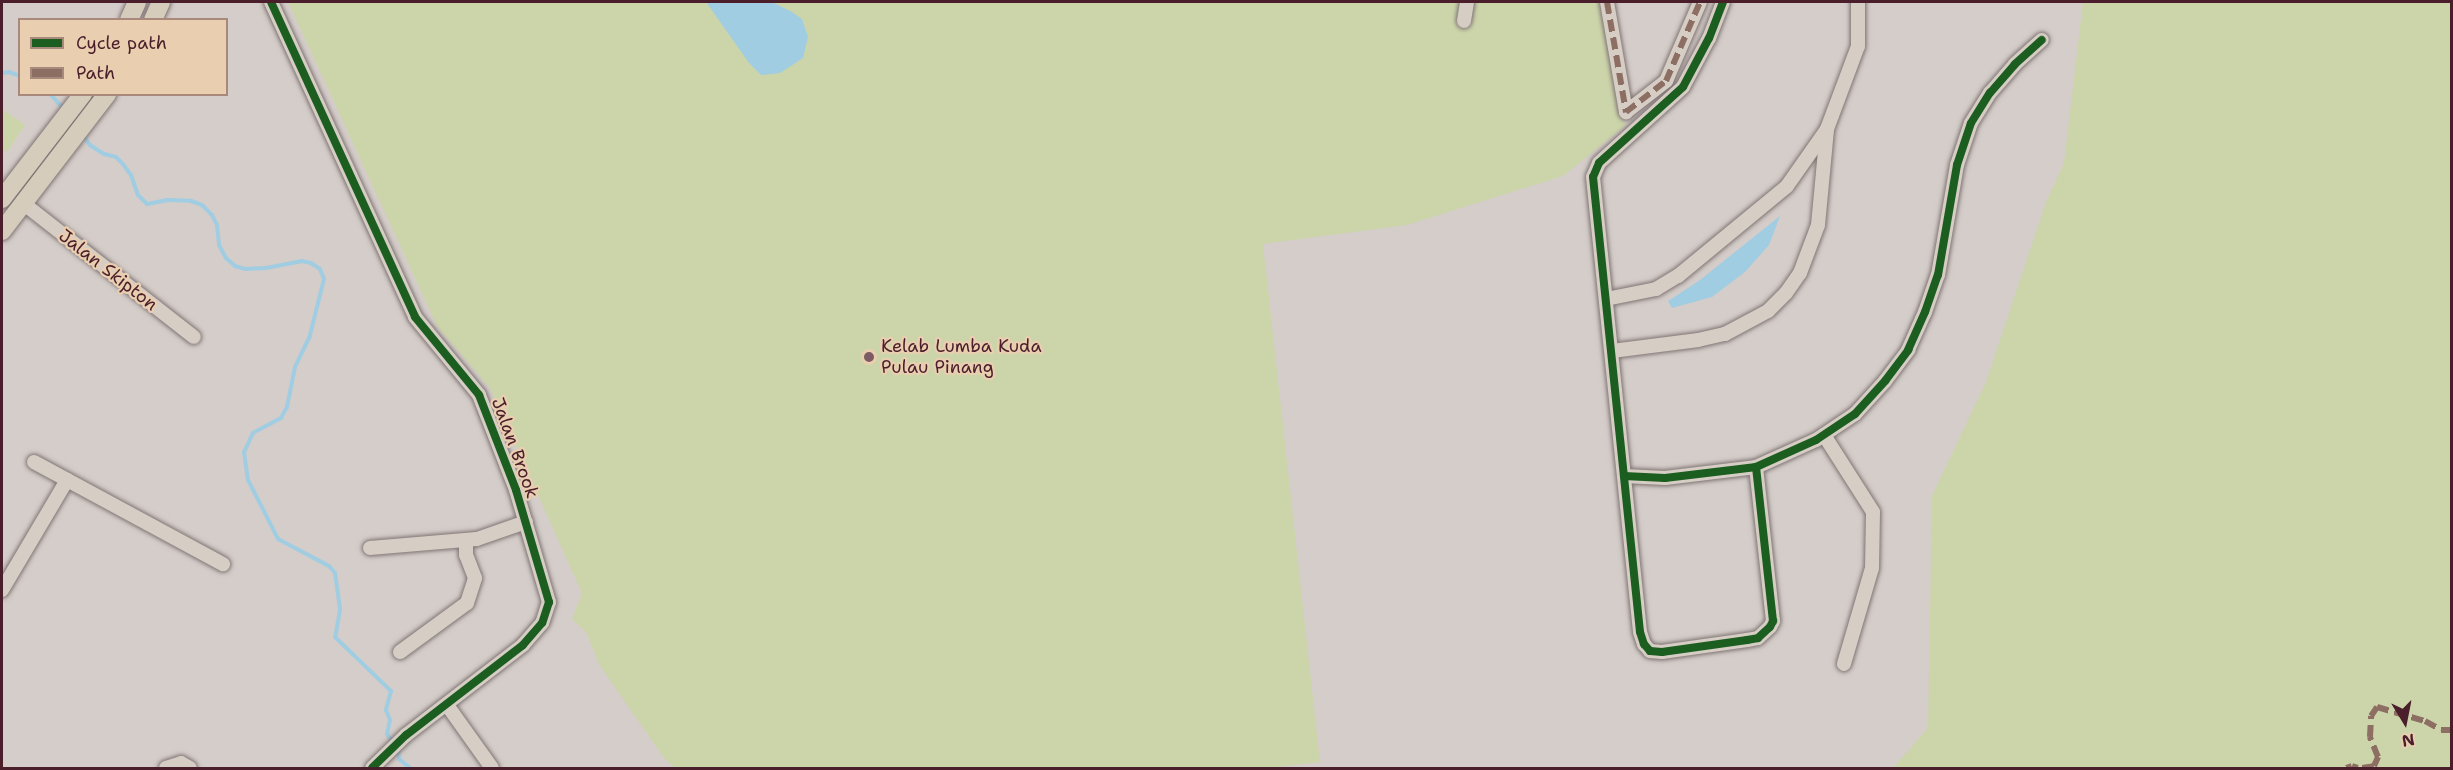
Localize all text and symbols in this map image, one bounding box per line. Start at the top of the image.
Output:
legend [18,18,228,96]
text: Cycle path [76,31,167,55]
text: Path [76,61,115,85]
street label: Jalan Skipton [54,225,162,315]
place label: Kelab Lumba Kuda Pulau Pinang [881,336,1042,378]
marker: Kelab Lumba Kuda Pulau Pinang [862,350,876,364]
street label: Jalan Brook [487,395,543,501]
north arrow [2375,692,2435,752]
text: N [2400,729,2416,752]

